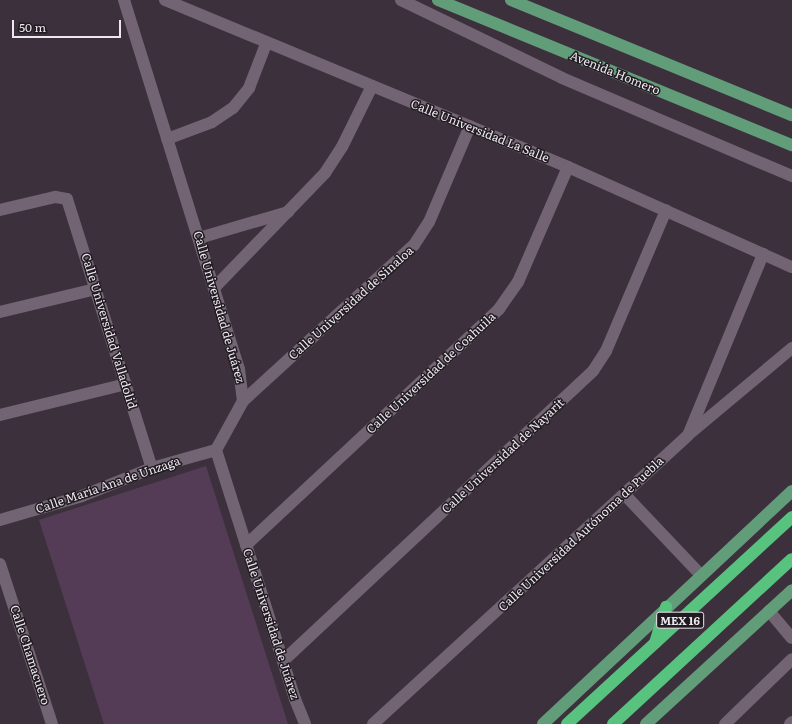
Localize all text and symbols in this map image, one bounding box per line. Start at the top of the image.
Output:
scale bar [14,12,123,38]
text: 50 m [19,18,46,36]
street label: Avenida Homero [568,48,662,98]
street label: Calle Universidad La Salle [409,97,551,165]
street label: Calle Universidad de Juárez [190,229,248,385]
street label: Calle Universidad de Sinaloa [286,243,416,363]
street label: Calle Universidad Valladolid [78,251,140,411]
street label: Calle Universidad de Coahuila [363,309,499,437]
street label: Calle Universidad de Nayarit [439,395,567,517]
street label: Calle María Ana de Unzaga [34,453,182,517]
street label: Calle Universidad Autónoma de Puebla [495,454,667,614]
street label: Calle Universidad de Juárez [240,547,302,701]
street label: Calle Chamacuero [7,603,53,707]
road number: MEX 16 [656,611,704,629]

